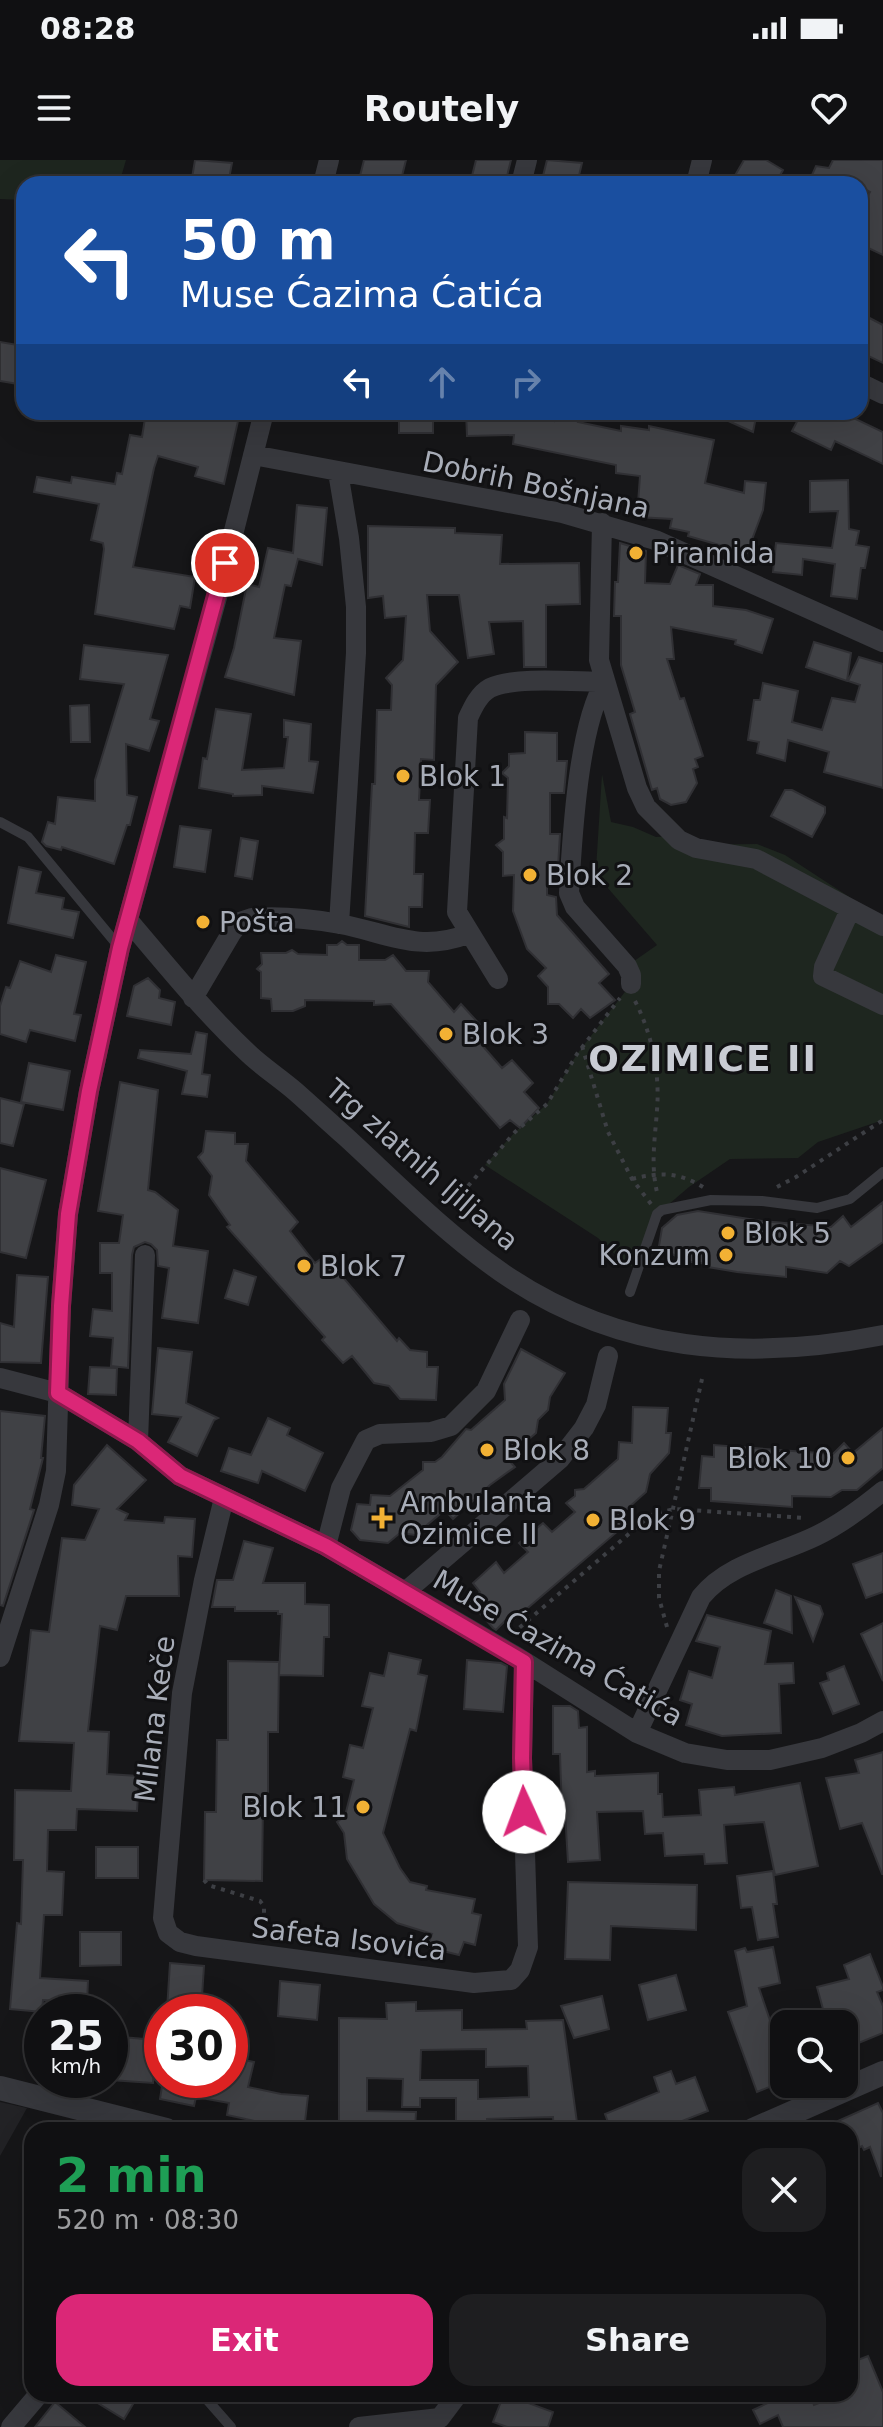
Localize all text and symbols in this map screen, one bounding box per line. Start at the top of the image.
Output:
text: 08:28 [40,11,136,46]
icon: menu [32,86,76,130]
icon: heart [807,86,851,130]
text: Routely [364,88,519,129]
text: 50 m [180,207,336,272]
icon: left [48,208,152,312]
text: Muse Ćazima Ćatića [180,274,544,315]
icon: left [336,360,380,404]
icon: ahead [420,360,464,404]
icon: right [504,360,548,404]
street label: Dobrih Bošnjana [420,445,652,525]
pin [191,529,259,597]
place label: Piramida [652,537,775,570]
icon: arrive [203,541,247,585]
marker: Piramida [627,544,645,562]
place label: Blok 1 [419,760,506,793]
marker: Blok 1 [394,767,412,785]
place label: Blok 2 [546,859,633,892]
marker: Blok 2 [521,866,539,884]
place label: Pošta [219,906,295,939]
marker: Pošta [194,913,212,931]
place label: Blok 3 [462,1018,549,1051]
marker: Blok 3 [437,1025,455,1043]
district label: OZIMICE II [588,1038,818,1079]
street label: Trg zlatnih ljiljana [318,1072,525,1258]
place label: Blok 5 [744,1217,831,1250]
marker: Blok 5 [719,1224,737,1242]
place label: Konzum [598,1239,710,1272]
marker: Konzum [717,1246,735,1264]
place label: Blok 7 [320,1250,407,1283]
marker: Blok 7 [295,1257,313,1275]
place label: Blok 8 [503,1434,590,1467]
marker: Blok 8 [478,1441,496,1459]
place label: Blok 10 [727,1442,832,1475]
marker: Blok 10 [839,1449,857,1467]
place label: Ambulanta Ozimice II [400,1486,553,1551]
place label: Blok 9 [609,1504,696,1537]
marker: Ambulanta Ozimice II [371,1507,393,1529]
marker: Blok 9 [584,1511,602,1529]
street label: Muse Ćazima Ćatića [427,1562,689,1733]
street label: Milana Keče [128,1634,182,1804]
position arrow [482,1770,566,1854]
place label: Blok 11 [242,1791,347,1824]
marker: Blok 11 [354,1798,372,1816]
street label: Safeta Isovića [250,1911,448,1967]
speed limit sign: 30 [144,1994,248,2098]
map controls [770,2010,858,2098]
button: search [770,2010,858,2098]
text: 25 [48,2013,104,2059]
text: km/h [51,2054,101,2078]
text: 2 min [56,2147,207,2203]
button: close [742,2148,826,2232]
text: 520 m · 08:30 [56,2205,239,2235]
button: Exit [56,2294,433,2386]
button: Share [449,2294,826,2386]

